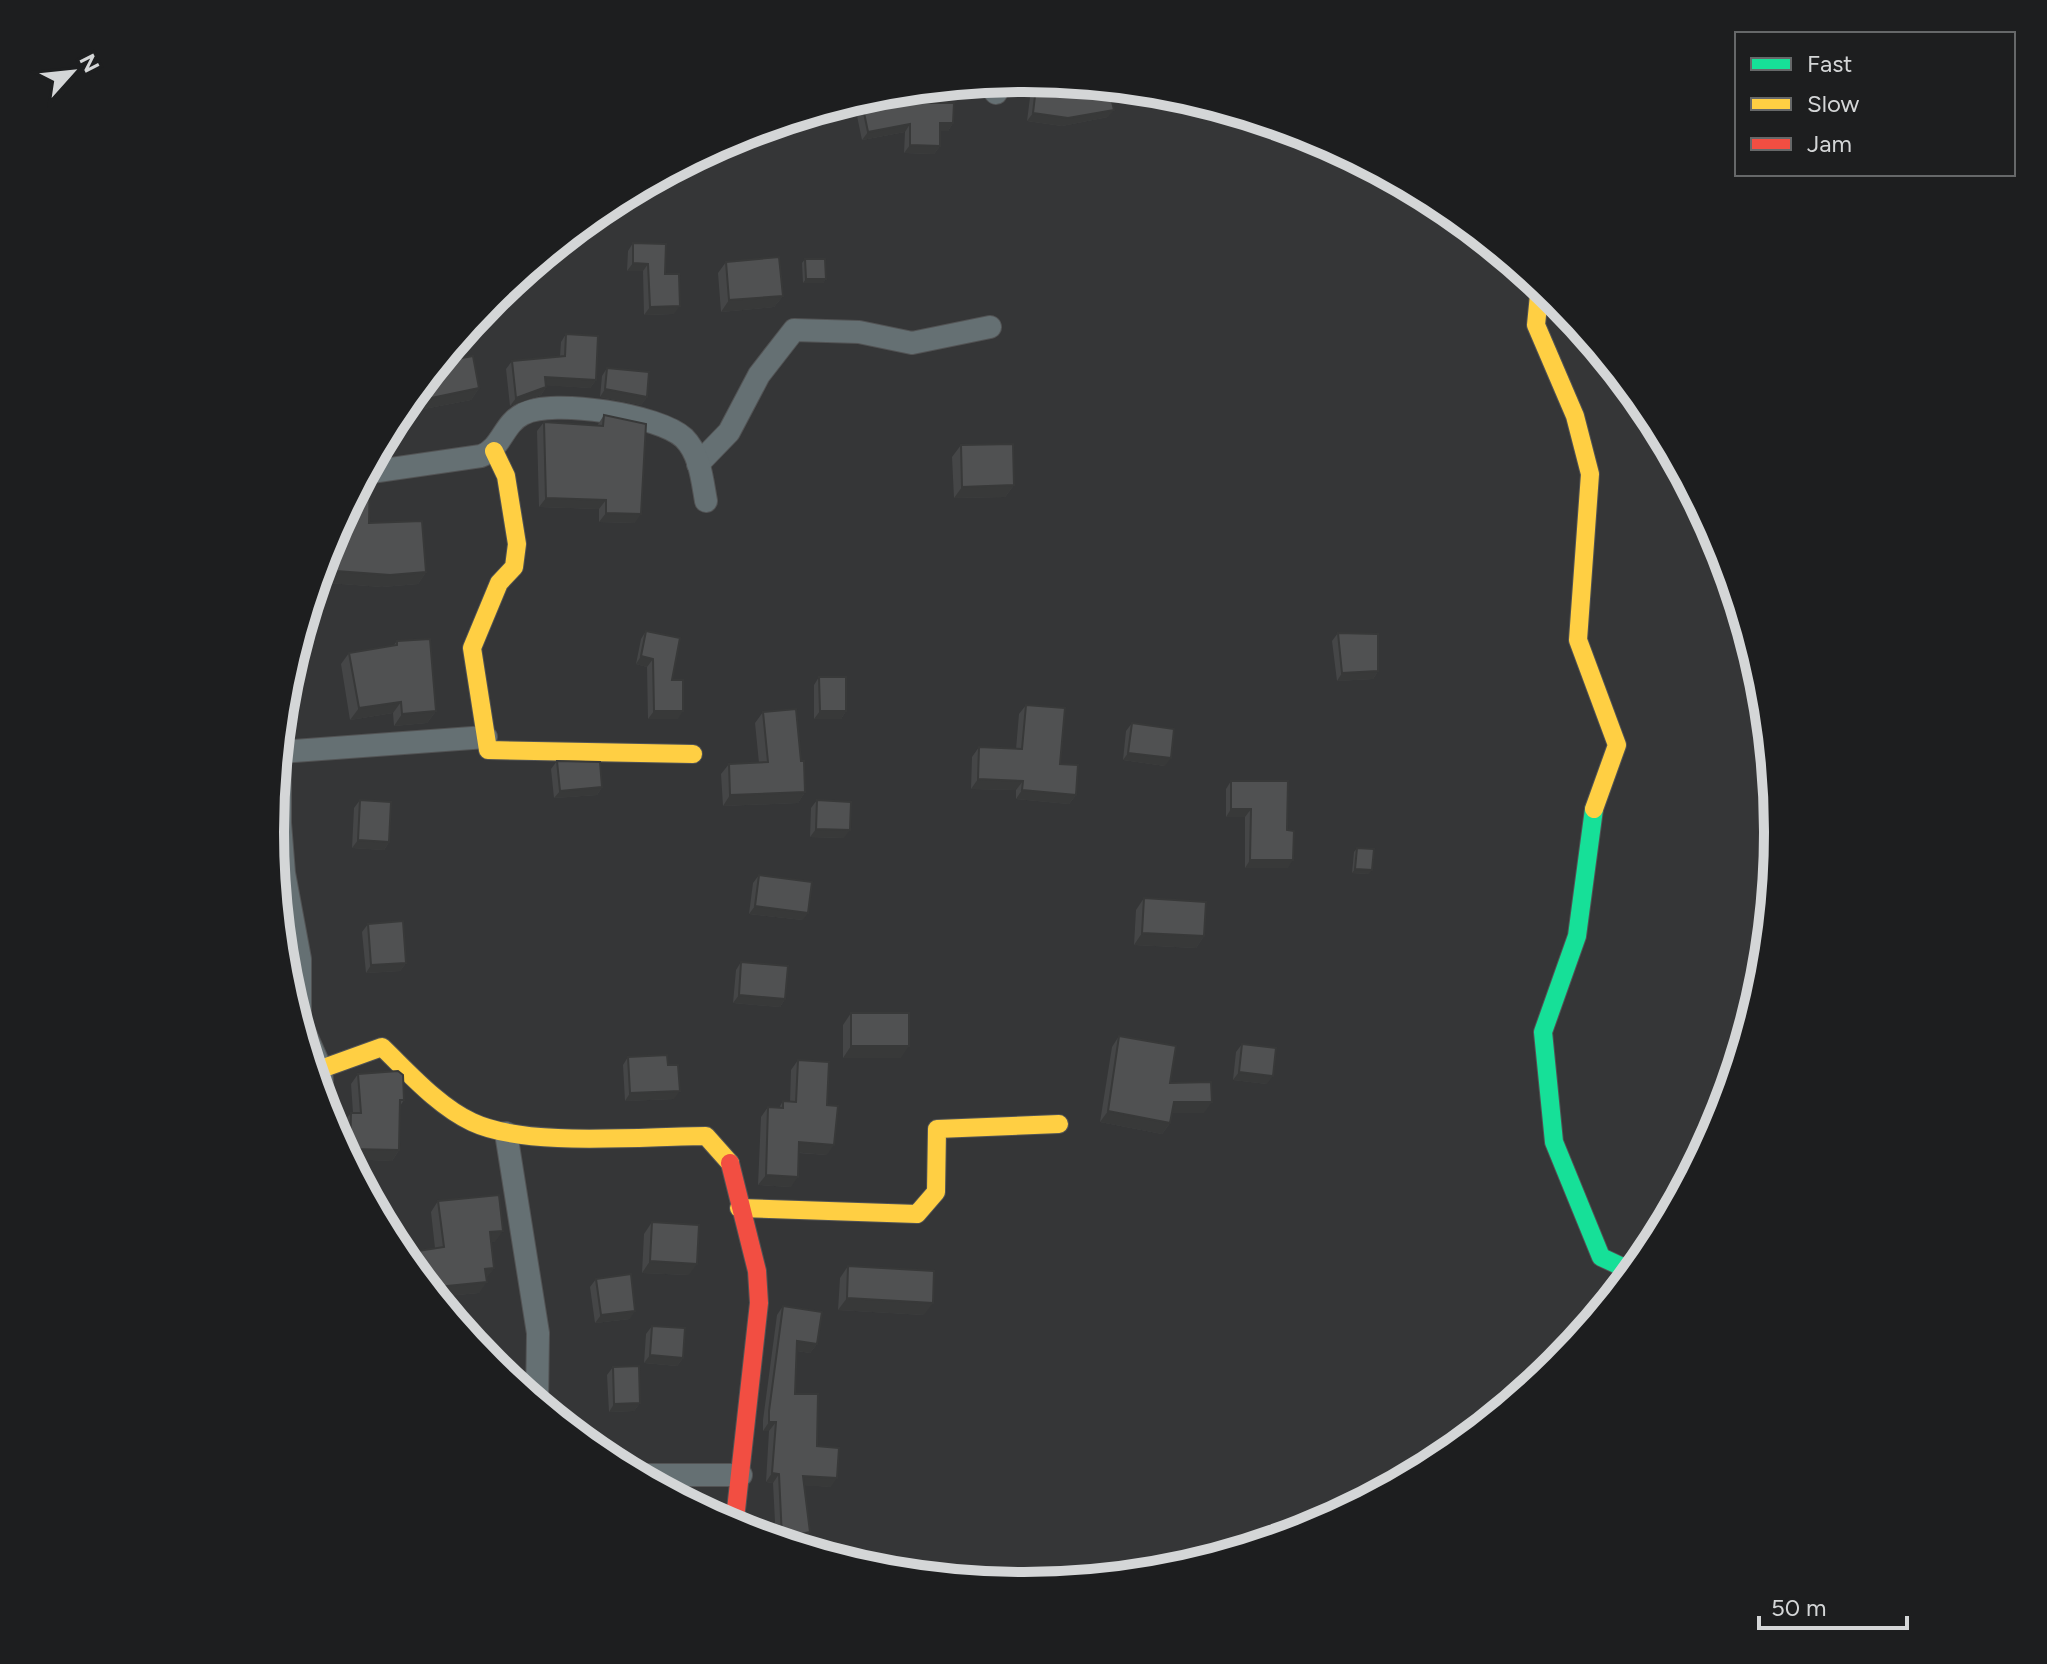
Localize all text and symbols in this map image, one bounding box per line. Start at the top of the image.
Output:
north arrow [32,32,112,112]
legend [1735,32,2015,176]
text: N [73,49,105,77]
text: Fast [1807,49,1852,78]
text: Slow [1807,89,1860,118]
text: Jam [1807,129,1852,158]
scale bar [1759,1580,1907,1630]
text: 50 m [1771,1593,1827,1622]

